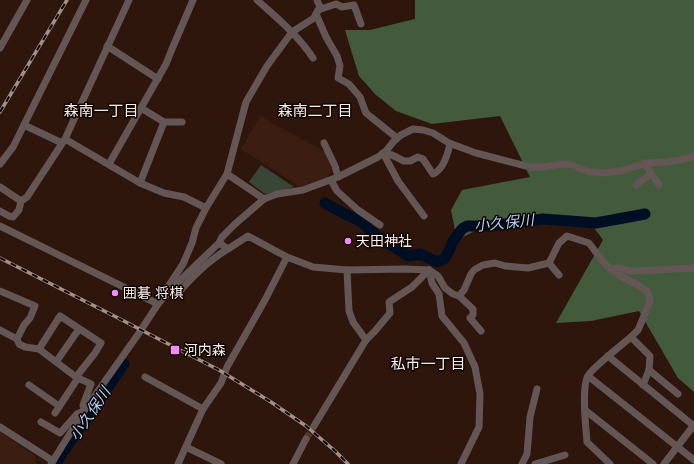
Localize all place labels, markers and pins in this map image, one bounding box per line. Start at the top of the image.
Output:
place label: 天田神社 [356,231,412,251]
marker: 天田神社 [343,236,353,246]
place label: 囲碁 将棋 [123,283,183,303]
marker: 囲碁 将棋 [110,288,120,298]
place label: 河内森 [184,340,226,360]
marker: 河内森 [169,344,181,356]

